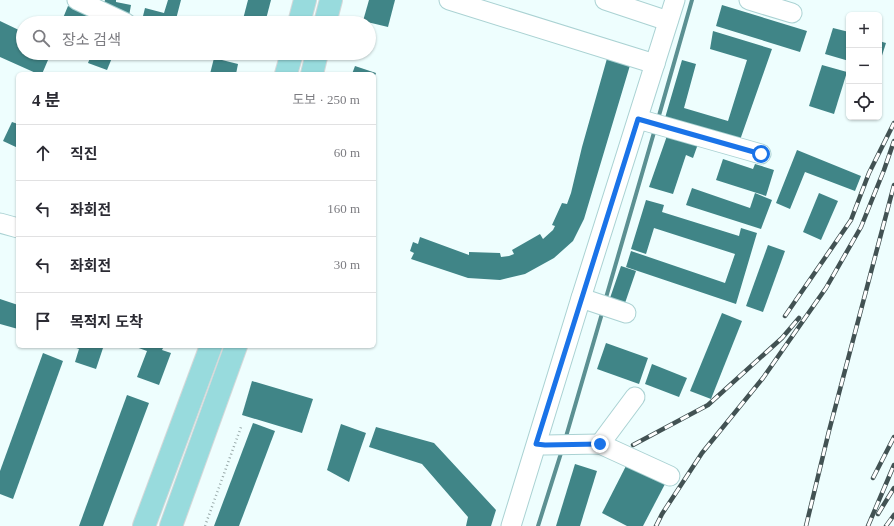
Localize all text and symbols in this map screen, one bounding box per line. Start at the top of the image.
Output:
map controls [846,12,882,120]
button: + [846,12,882,48]
search box [16,16,376,60]
icon: search [30,27,52,49]
text: 장소 검색 [62,32,121,48]
button: − [846,48,882,84]
button: locate [846,84,882,120]
text: 4 분 [32,91,60,110]
text: 도보 · 250 m [292,92,360,107]
icon: ahead [32,142,54,164]
text: 60 m [334,145,360,160]
route start [752,145,770,163]
text: 직진 [70,146,98,162]
icon: left [32,198,54,220]
text: 160 m [327,201,360,216]
text: 좌회전 [70,202,111,218]
icon: left [32,254,54,276]
text: 30 m [334,257,360,272]
text: 좌회전 [70,258,111,274]
icon: arrive [32,310,54,332]
text: 목적지 도착 [70,314,143,330]
route end [591,435,609,453]

